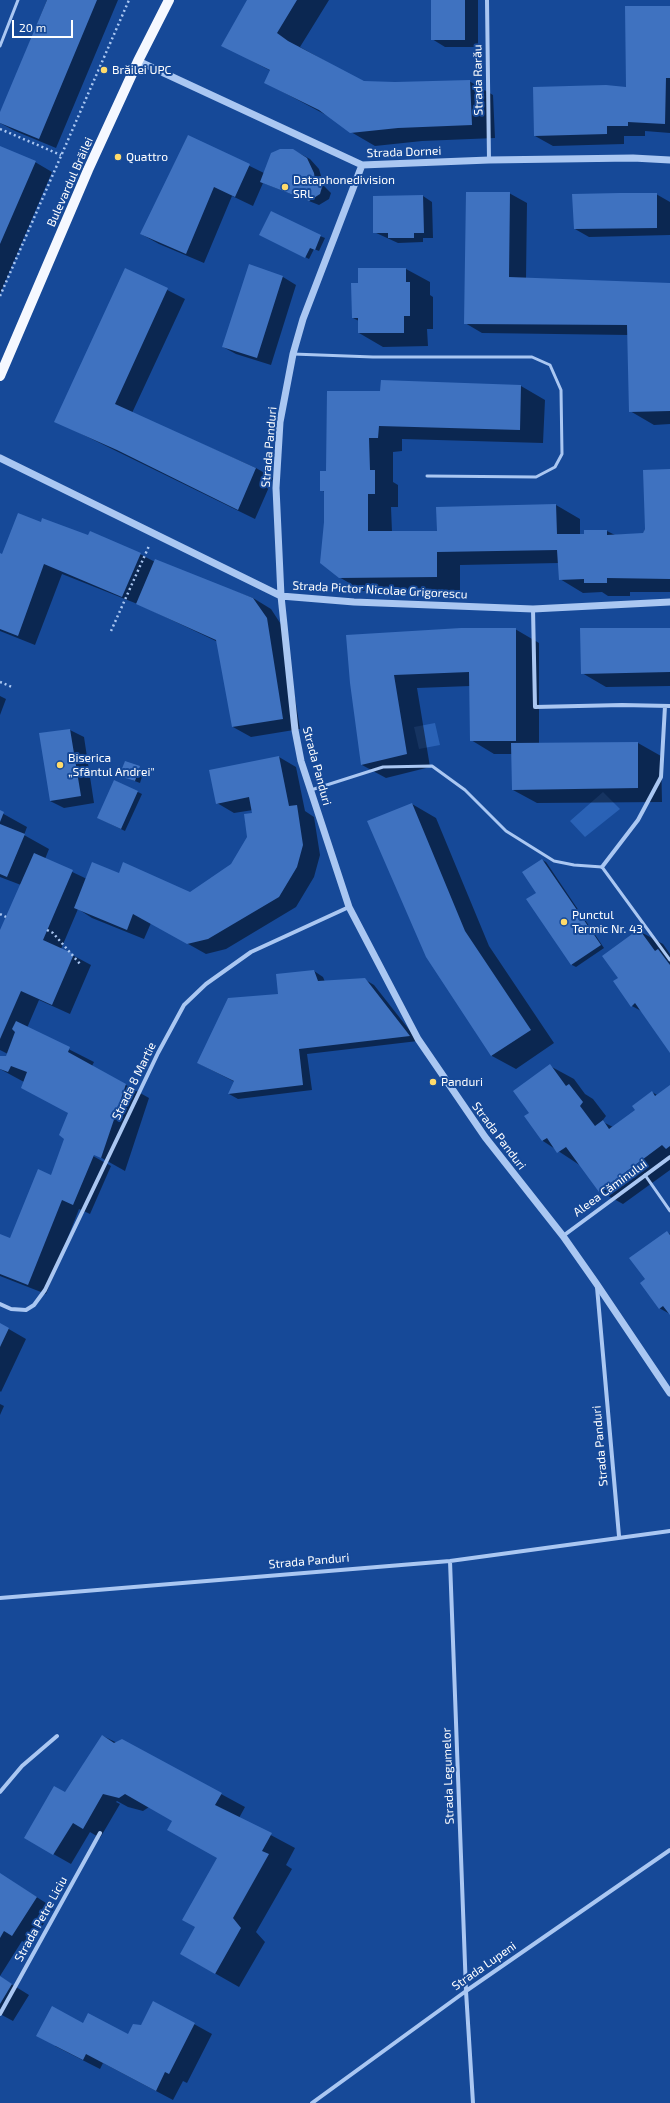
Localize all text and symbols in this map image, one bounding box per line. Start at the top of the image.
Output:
scale bar [14,12,75,38]
text: 20 m [19,20,46,34]
street label: Strada Rarău [470,44,486,116]
place label: Brăilei UPC [112,63,171,77]
marker: Brăilei UPC [99,65,109,75]
street label: Bulevardul Brăilei [44,135,96,229]
street label: Strada Dornei [366,143,442,161]
place label: Quattro [126,150,168,164]
marker: Quattro [113,152,123,162]
place label: Dataphonedivision SRL [293,173,395,201]
marker: Dataphonedivision SRL [280,182,290,192]
street label: Strada Panduri [258,406,280,488]
street label: Strada Pictor Nicolae Grigorescu [292,578,468,602]
street label: Strada Panduri [300,725,334,807]
place label: Biserica „Sfântul Andrei" [68,751,155,779]
marker: Biserica „Sfântul Andrei" [55,760,65,770]
place label: Punctul Termic Nr. 43 [572,908,643,936]
marker: Punctul Termic Nr. 43 [559,917,569,927]
street label: Strada 8 Martie [109,1040,159,1122]
place label: Panduri [441,1075,483,1089]
marker: Panduri [428,1077,438,1087]
street label: Strada Panduri [469,1099,529,1173]
street label: Aleea Căminului [570,1157,650,1219]
street label: Strada Panduri [589,1405,611,1487]
street label: Strada Panduri [268,1550,350,1572]
street label: Strada Legumelor [439,1727,457,1825]
street label: Strada Petre Liciu [12,1874,70,1964]
street label: Strada Lupeni [449,1939,519,1993]

